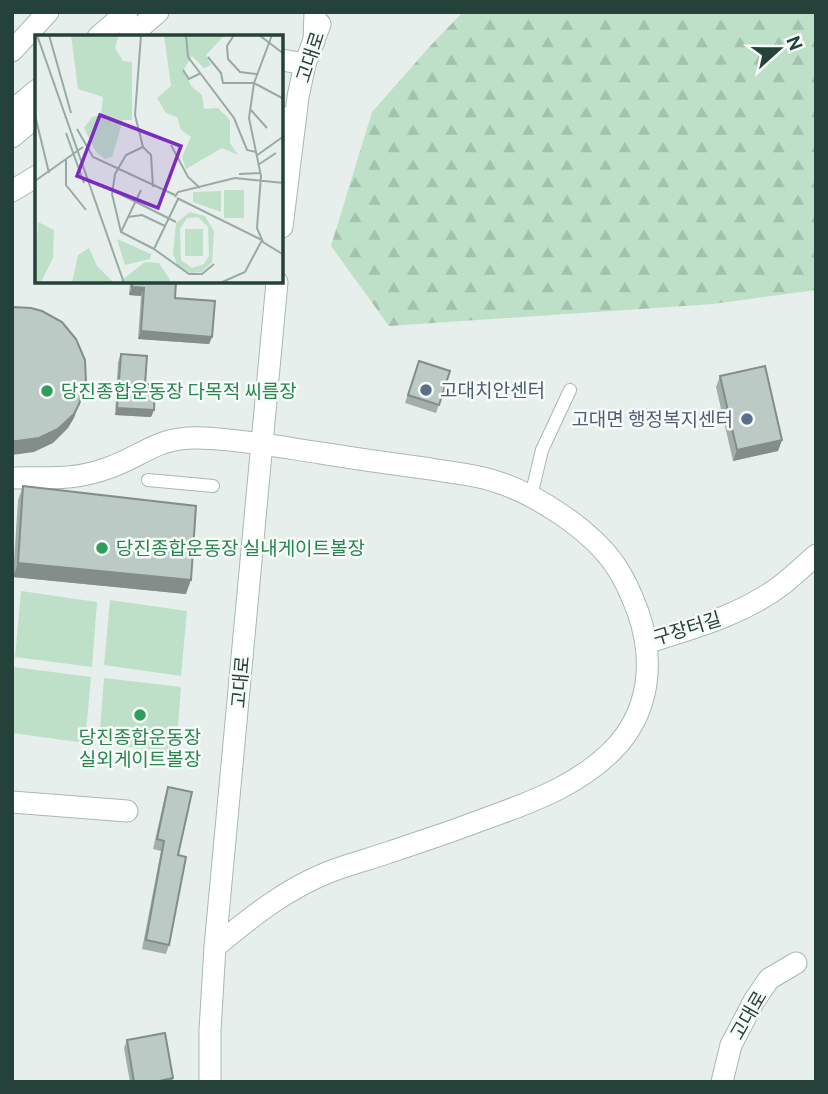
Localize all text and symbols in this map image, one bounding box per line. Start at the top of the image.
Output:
north arrow [744,14,814,84]
street label: 고대로 [291,29,330,86]
text: N [781,33,808,53]
inset map [35,35,284,284]
place label: 고대치안센터 [440,379,545,402]
place label: 당진종합운동장 다목적 씨름장 [61,380,297,403]
marker: 고대치안센터 [418,382,434,398]
marker: 당진종합운동장 다목적 씨름장 [39,383,55,399]
place label: 고대면 행정복지센터 [571,408,733,431]
marker: 고대면 행정복지센터 [739,411,755,427]
place label: 당진종합운동장 실내게이트볼장 [116,537,365,560]
marker: 당진종합운동장 실내게이트볼장 [94,540,110,556]
street label: 구장터길 [650,607,724,650]
street label: 고대로 [227,655,254,709]
marker: 당진종합운동장 실외게이트볼장 [132,707,148,723]
place label: 당진종합운동장 실외게이트볼장 [79,726,201,771]
street label: 고대로 [725,987,772,1044]

